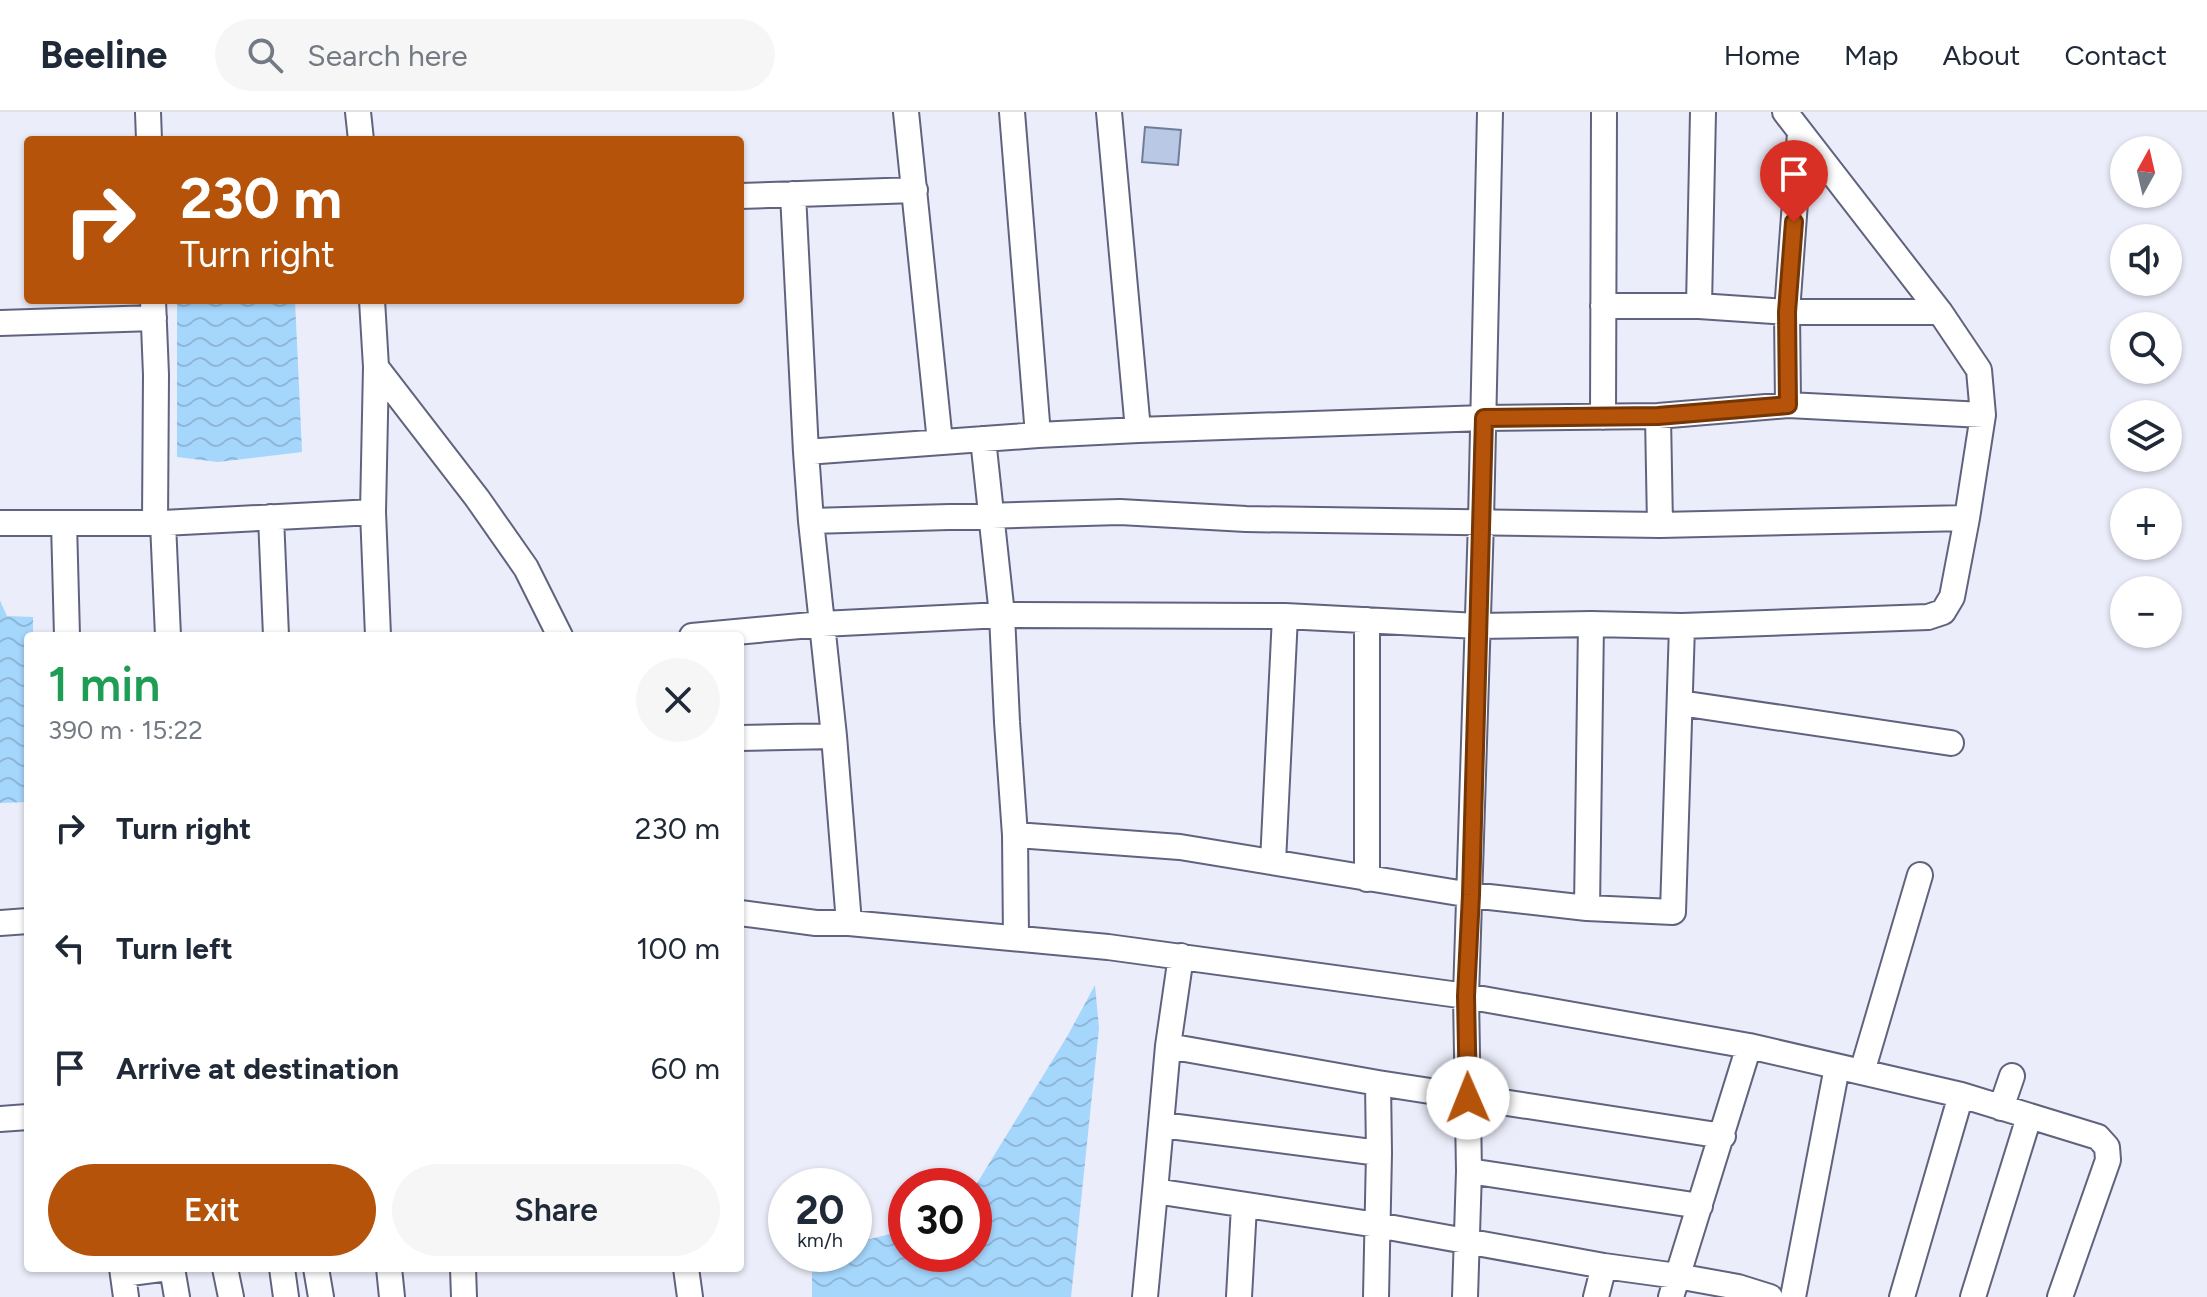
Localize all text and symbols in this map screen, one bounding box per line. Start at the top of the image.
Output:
search box [215,19,775,91]
text: Beeline [40,32,167,78]
icon: search [243,33,287,77]
text: Search here [307,37,468,74]
text: Home [1724,38,1800,72]
text: Map [1844,38,1899,72]
text: About [1943,38,2020,72]
text: Contact [2064,38,2167,72]
north arrow [2110,136,2182,208]
map controls [2110,136,2182,648]
pin [1760,140,1828,222]
icon: arrive [1772,152,1816,196]
text: 230 m [180,165,342,232]
icon: right [48,168,152,272]
button: sound [2110,224,2182,296]
text: Turn right [180,233,335,276]
button: search [2110,312,2182,384]
button: layers [2110,400,2182,472]
button: + [2110,488,2182,560]
button: − [2110,576,2182,648]
text: 1 min [48,655,160,713]
button: close [636,658,720,742]
text: 390 m · 15:22 [48,714,203,746]
icon: right [48,806,92,850]
text: Turn right [116,810,251,847]
text: 230 m [635,810,720,847]
icon: left [48,926,92,970]
text: Turn left [116,930,233,967]
text: 100 m [636,930,720,967]
icon: arrive [48,1046,92,1090]
text: Arrive at destination [116,1050,399,1087]
text: 60 m [651,1050,720,1087]
position arrow [1426,1056,1510,1140]
button: Exit [48,1164,376,1256]
button: Share [392,1164,720,1256]
speed limit sign: 30 [888,1168,992,1272]
text: 20 [795,1186,845,1234]
text: km/h [797,1228,843,1252]

